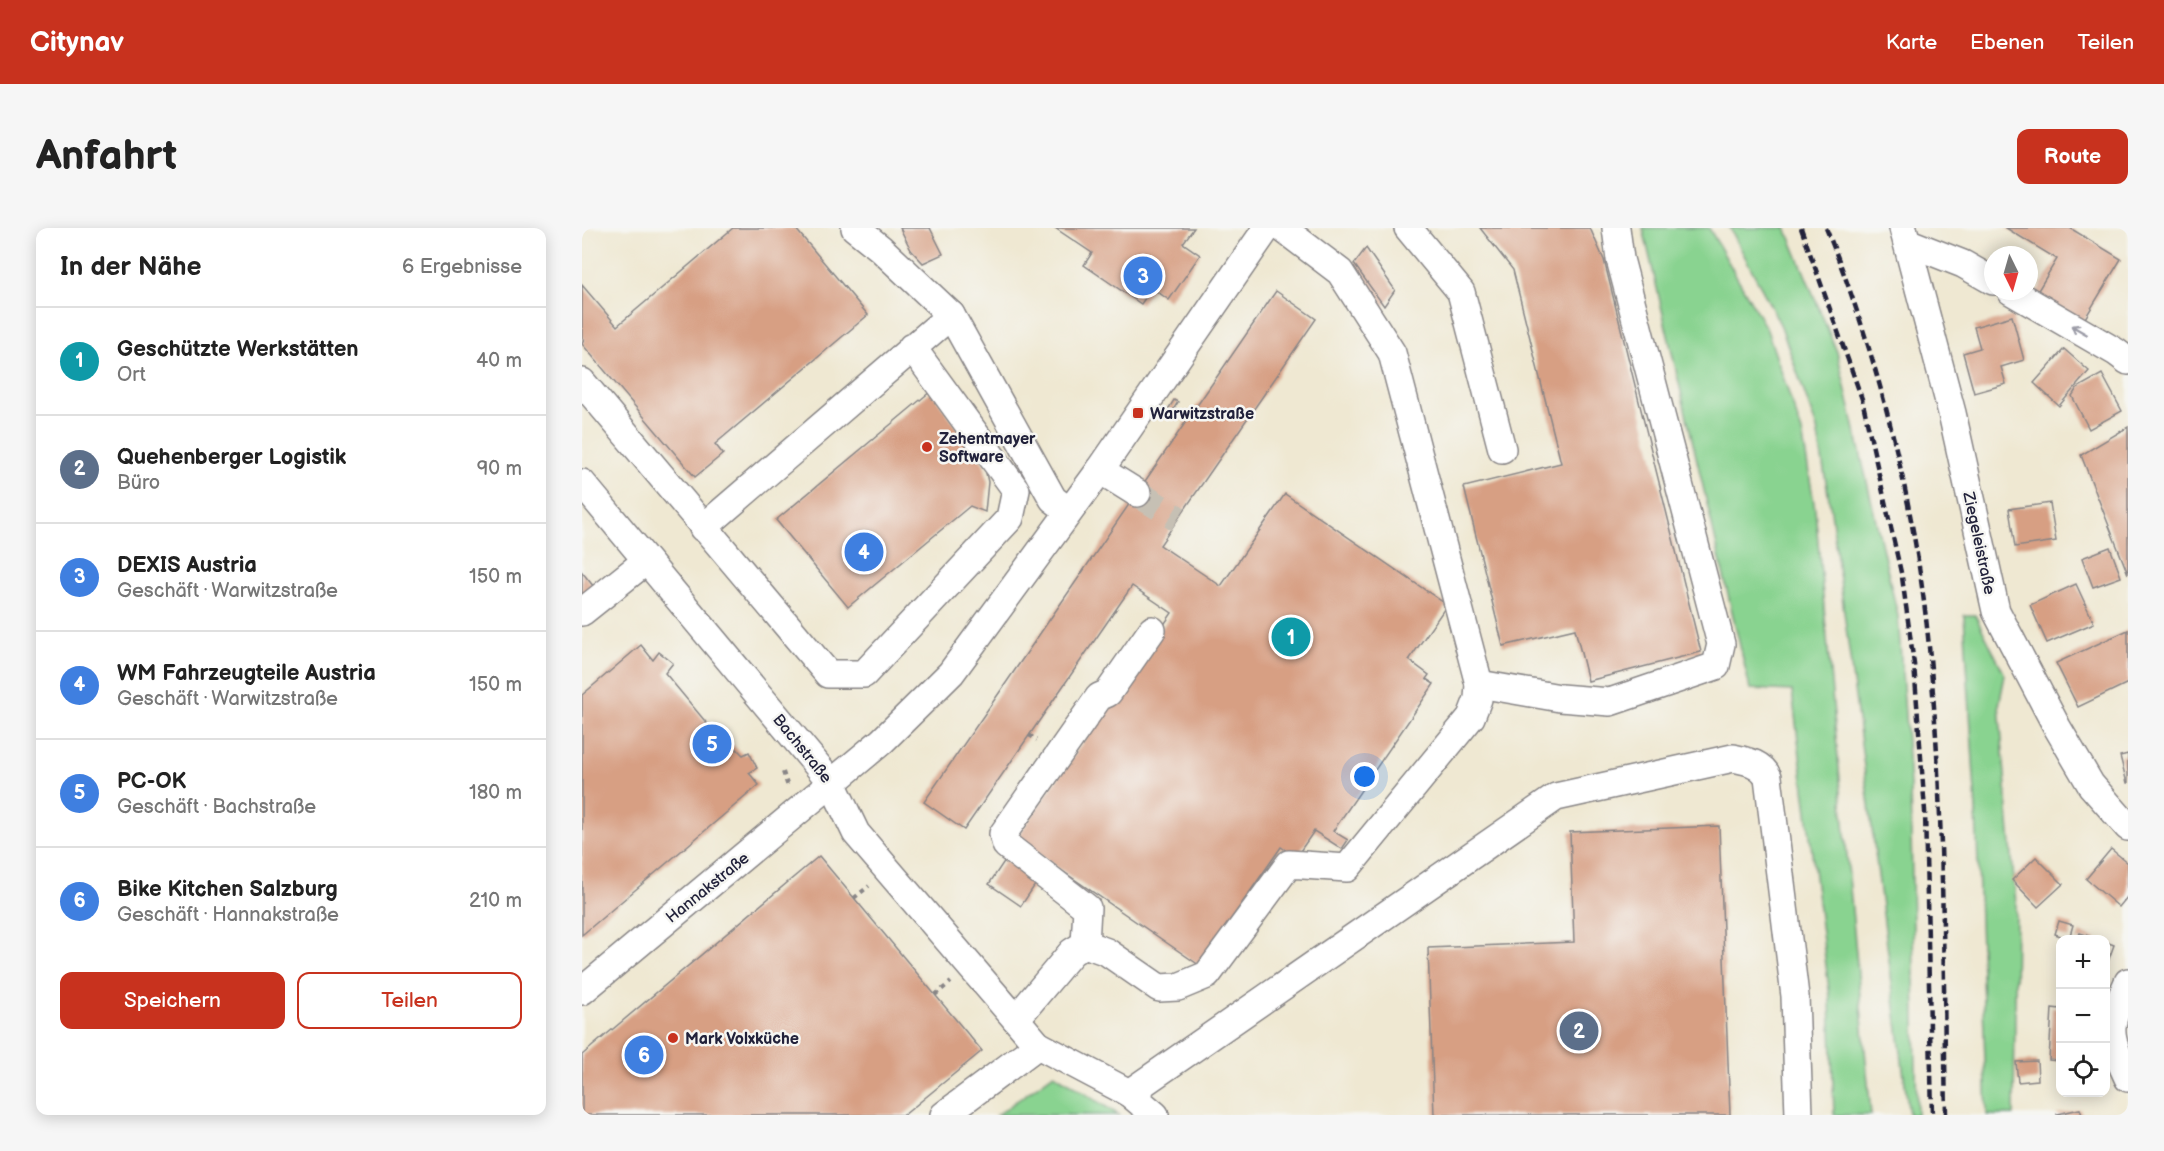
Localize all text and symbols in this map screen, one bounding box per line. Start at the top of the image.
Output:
text: Citynav [30,26,124,59]
text: Karte [1886,30,1937,55]
text: Ebenen [1970,30,2044,55]
text: Teilen [2077,30,2134,55]
button: Route [2017,129,2128,184]
text: Anfahrt [36,131,177,182]
north arrow [1984,246,2038,300]
text: In der Nähe [60,252,202,283]
pin: 3 [1124,254,1162,298]
text: 6 Ergebnisse [402,255,522,279]
one-way arrow [2071,324,2088,336]
text: Geschützte Werkstätten [117,336,359,363]
text: 1 [75,349,84,373]
text: 40 m [476,349,522,373]
text: Ort [117,363,146,387]
place label: Warwitzstraße [1150,405,1254,424]
marker: Warwitzstraße [1131,406,1145,420]
place label: Zehentmayer Software [939,430,1036,467]
marker: Zehentmayer Software [920,440,934,454]
text: Quehenberger Logistik [117,444,346,471]
text: 2 [74,457,85,481]
text: 90 m [477,457,522,481]
text: Büro [117,471,160,495]
street label: Ziegeleistraße [1958,489,1999,597]
pin: 4 [844,530,884,574]
text: DEXIS Austria [117,552,257,579]
text: 3 [74,565,85,589]
text: 150 m [469,565,522,589]
text: Geschäft · Warwitzstraße [117,579,338,603]
pin: 1 [1272,614,1310,660]
text: WM Fahrzeugteile Austria [117,660,376,687]
text: 4 [74,673,85,697]
text: 150 m [469,673,522,697]
text: Geschäft · Warwitzstraße [117,687,338,711]
street label: Bachstraße [768,711,836,788]
pin: 5 [692,722,732,766]
your location [1350,762,1379,791]
text: PC-OK [117,768,186,795]
text: 5 [74,781,85,805]
text: 180 m [469,781,522,805]
text: Geschäft · Bachstraße [117,795,316,819]
street label: Hannakstraße [663,849,754,927]
text: Bike Kitchen Salzburg [117,876,338,903]
text: 6 [73,889,86,913]
text: 210 m [469,889,522,913]
text: Geschäft · Hannakstraße [117,903,339,927]
map controls [2056,935,2110,1097]
button: + [2056,935,2110,989]
button: Speichern [60,972,285,1029]
button: Teilen [297,972,522,1029]
button: − [2056,989,2110,1043]
pin: 2 [1560,1008,1598,1054]
place label: Mark Volxküche [685,1030,799,1049]
marker: Mark Volxküche [666,1031,680,1045]
pin: 6 [624,1032,664,1078]
button: locate [2056,1043,2110,1097]

